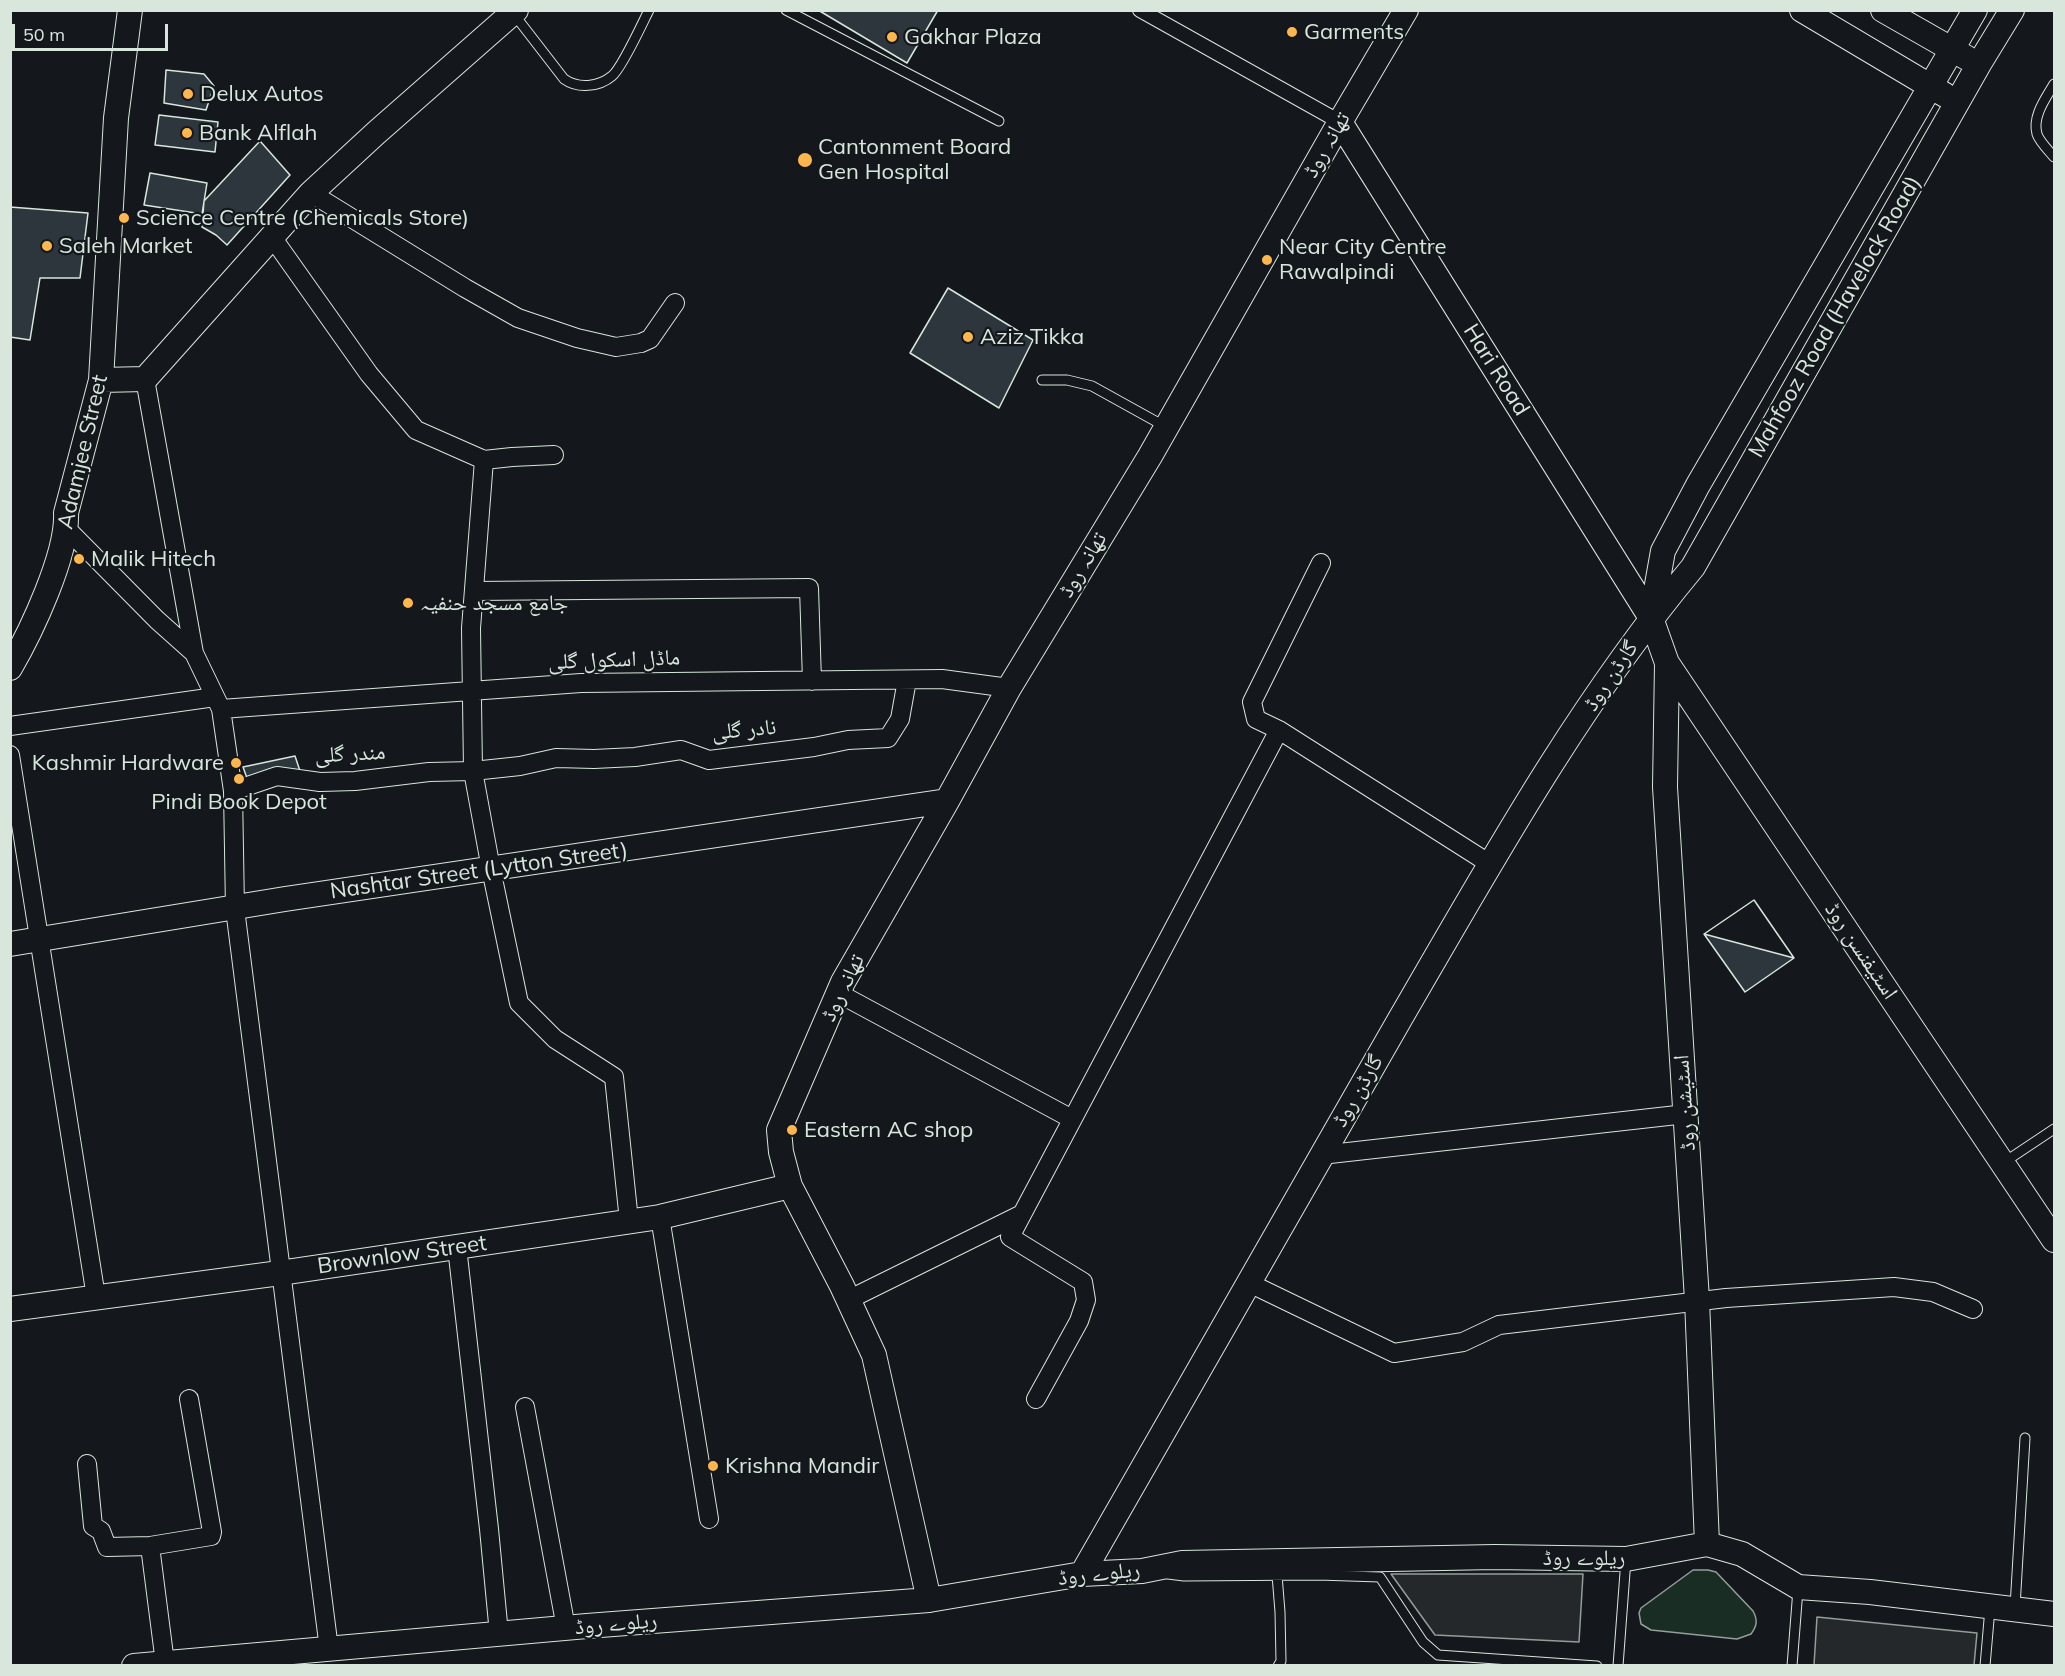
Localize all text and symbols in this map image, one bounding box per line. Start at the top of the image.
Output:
scale bar [15,12,171,50]
place label: Garments [1304,19,1404,45]
text: 50 m [23,23,65,46]
place label: Gakhar Plaza [904,24,1042,50]
marker: Garments [1285,25,1299,39]
marker: Gakhar Plaza [885,30,899,44]
place label: Delux Autos [200,81,324,107]
marker: Delux Autos [181,87,195,101]
street label: تھانہ روڈ [1298,107,1356,183]
place label: Bank Alflah [199,120,317,146]
marker: Bank Alflah [180,126,194,140]
place label: Cantonment Board Gen Hospital [818,134,1011,186]
marker: Cantonment Board Gen Hospital [796,151,814,169]
street label: Mahfooz Road (Havelock Road) [1743,171,1927,463]
place label: Science Centre (Chemicals Store) [136,205,469,231]
marker: Science Centre (Chemicals Store) [117,211,131,225]
place label: Saleh Market [59,233,193,259]
place label: Near City Centre Rawalpindi [1279,234,1447,286]
marker: Saleh Market [40,239,54,253]
marker: Near City Centre Rawalpindi [1260,253,1274,267]
street label: Hari Road [1458,319,1534,421]
place label: Aziz Tikka [980,324,1084,350]
marker: Aziz Tikka [961,330,975,344]
street label: Adamjee Street [52,372,114,532]
street label: تھانہ روڈ [1053,528,1113,602]
place label: Malik Hitech [91,546,216,572]
marker: Malik Hitech [72,552,86,566]
place label: جامع مسجد حنفیہ [420,590,568,616]
marker: جامع مسجد حنفیہ [401,596,415,610]
street label: گارڈن روڈ [1578,636,1644,716]
street label: ماڈل اسکول گلی [548,645,680,675]
street label: نادر گلی [711,714,777,746]
street label: مندر گلی [314,739,386,769]
place label: Kashmir Hardware [32,750,224,776]
marker: Kashmir Hardware [229,756,243,770]
marker: Pindi Book Depot [232,772,246,786]
place label: Pindi Book Depot [151,789,327,815]
street label: Nashtar Street (Lytton Street) [328,837,630,905]
street label: اسٹیفنسن روڈ [1819,897,1903,1005]
street label: تھانہ روڈ [815,950,871,1026]
street label: گارڈن روڈ [1327,1050,1389,1132]
street label: اسٹیشن روڈ [1668,1054,1702,1152]
place label: Eastern AC shop [804,1117,973,1143]
marker: Eastern AC shop [785,1123,799,1137]
street label: Brownlow Street [316,1230,488,1280]
place label: Krishna Mandir [725,1453,879,1479]
marker: Krishna Mandir [706,1459,720,1473]
street label: ریلوے روڈ [1543,1545,1625,1571]
street label: ریلوے روڈ [1057,1557,1141,1591]
street label: ریلوے روڈ [574,1607,658,1641]

